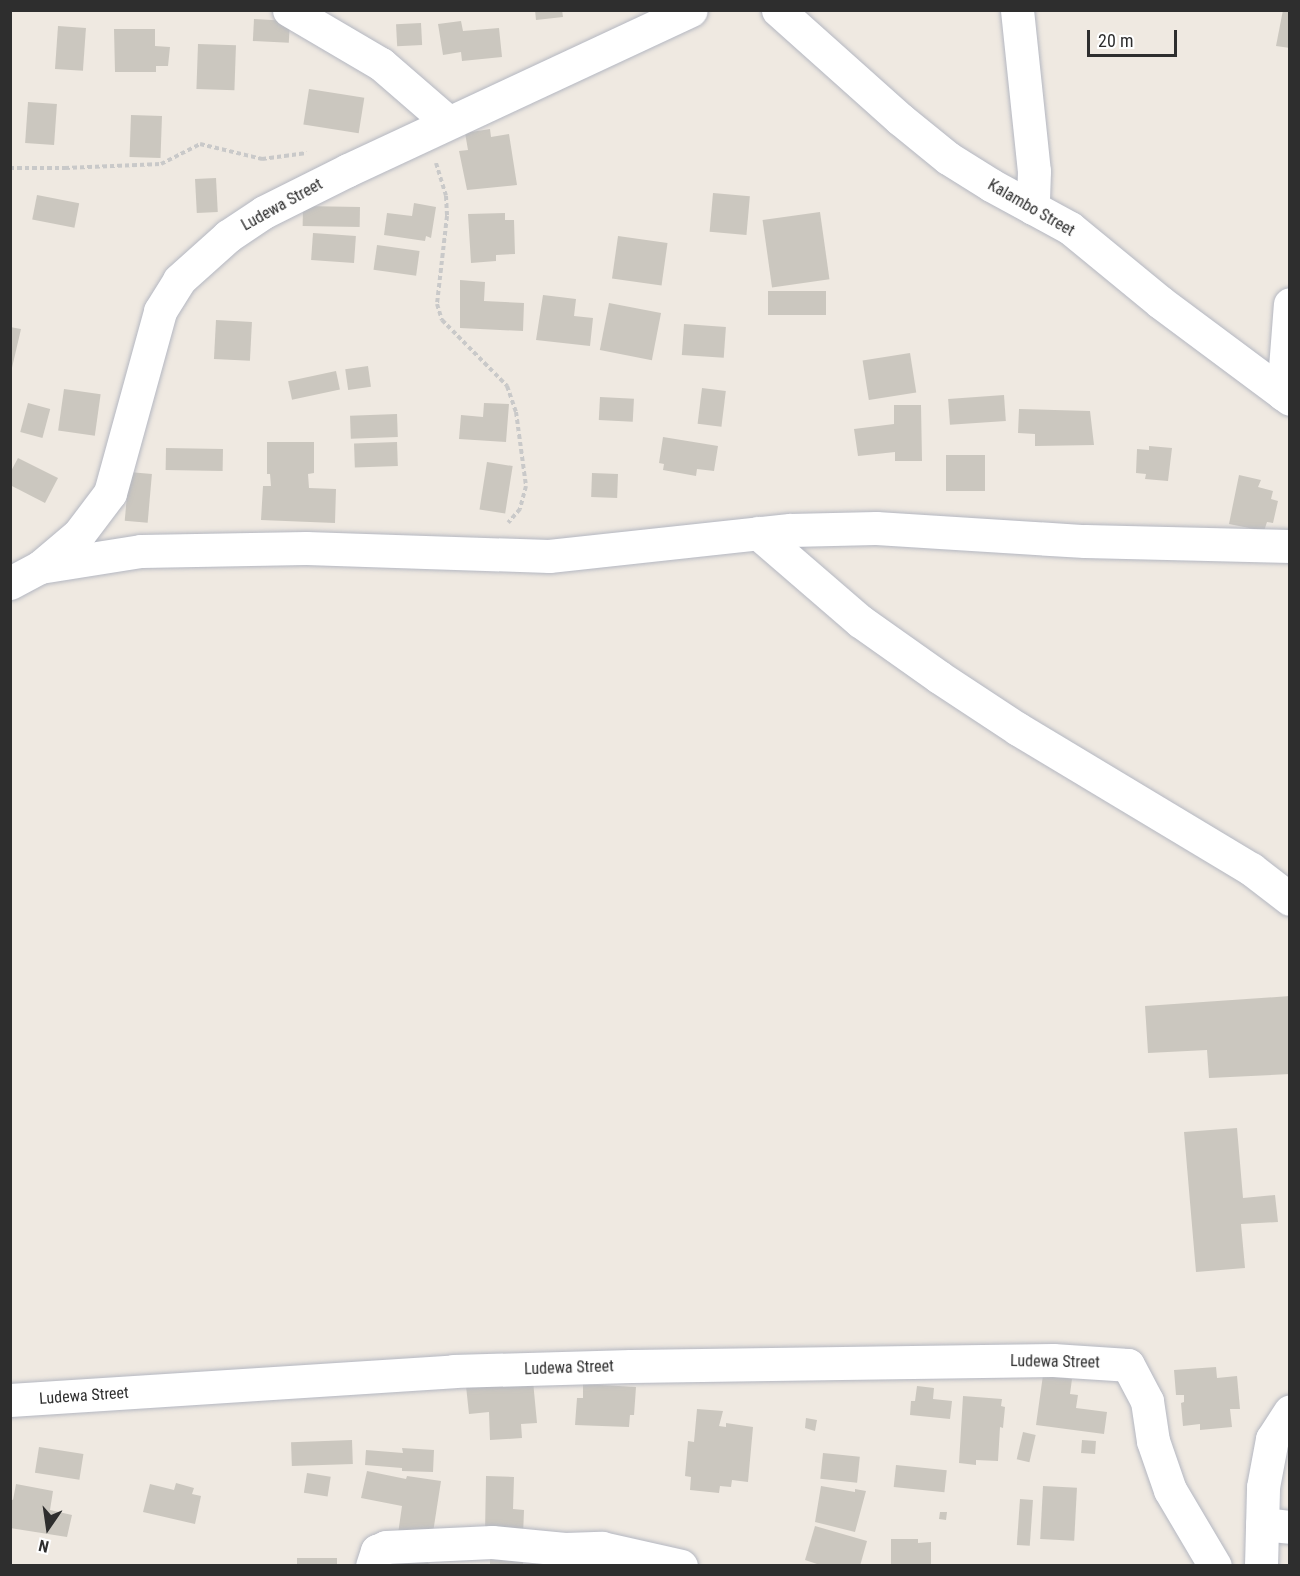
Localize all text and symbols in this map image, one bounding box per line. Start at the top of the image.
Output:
scale bar [1090,18,1180,56]
text: 20 m [1098,30,1133,51]
street label: Ludewa Street [238,175,326,235]
street label: Kalambo Street [984,175,1078,241]
street label: Ludewa Street [1010,1352,1100,1372]
street label: Ludewa Street [524,1357,614,1379]
street label: Ludewa Street [39,1383,129,1409]
north arrow [18,1498,78,1558]
text: N [37,1536,51,1556]

